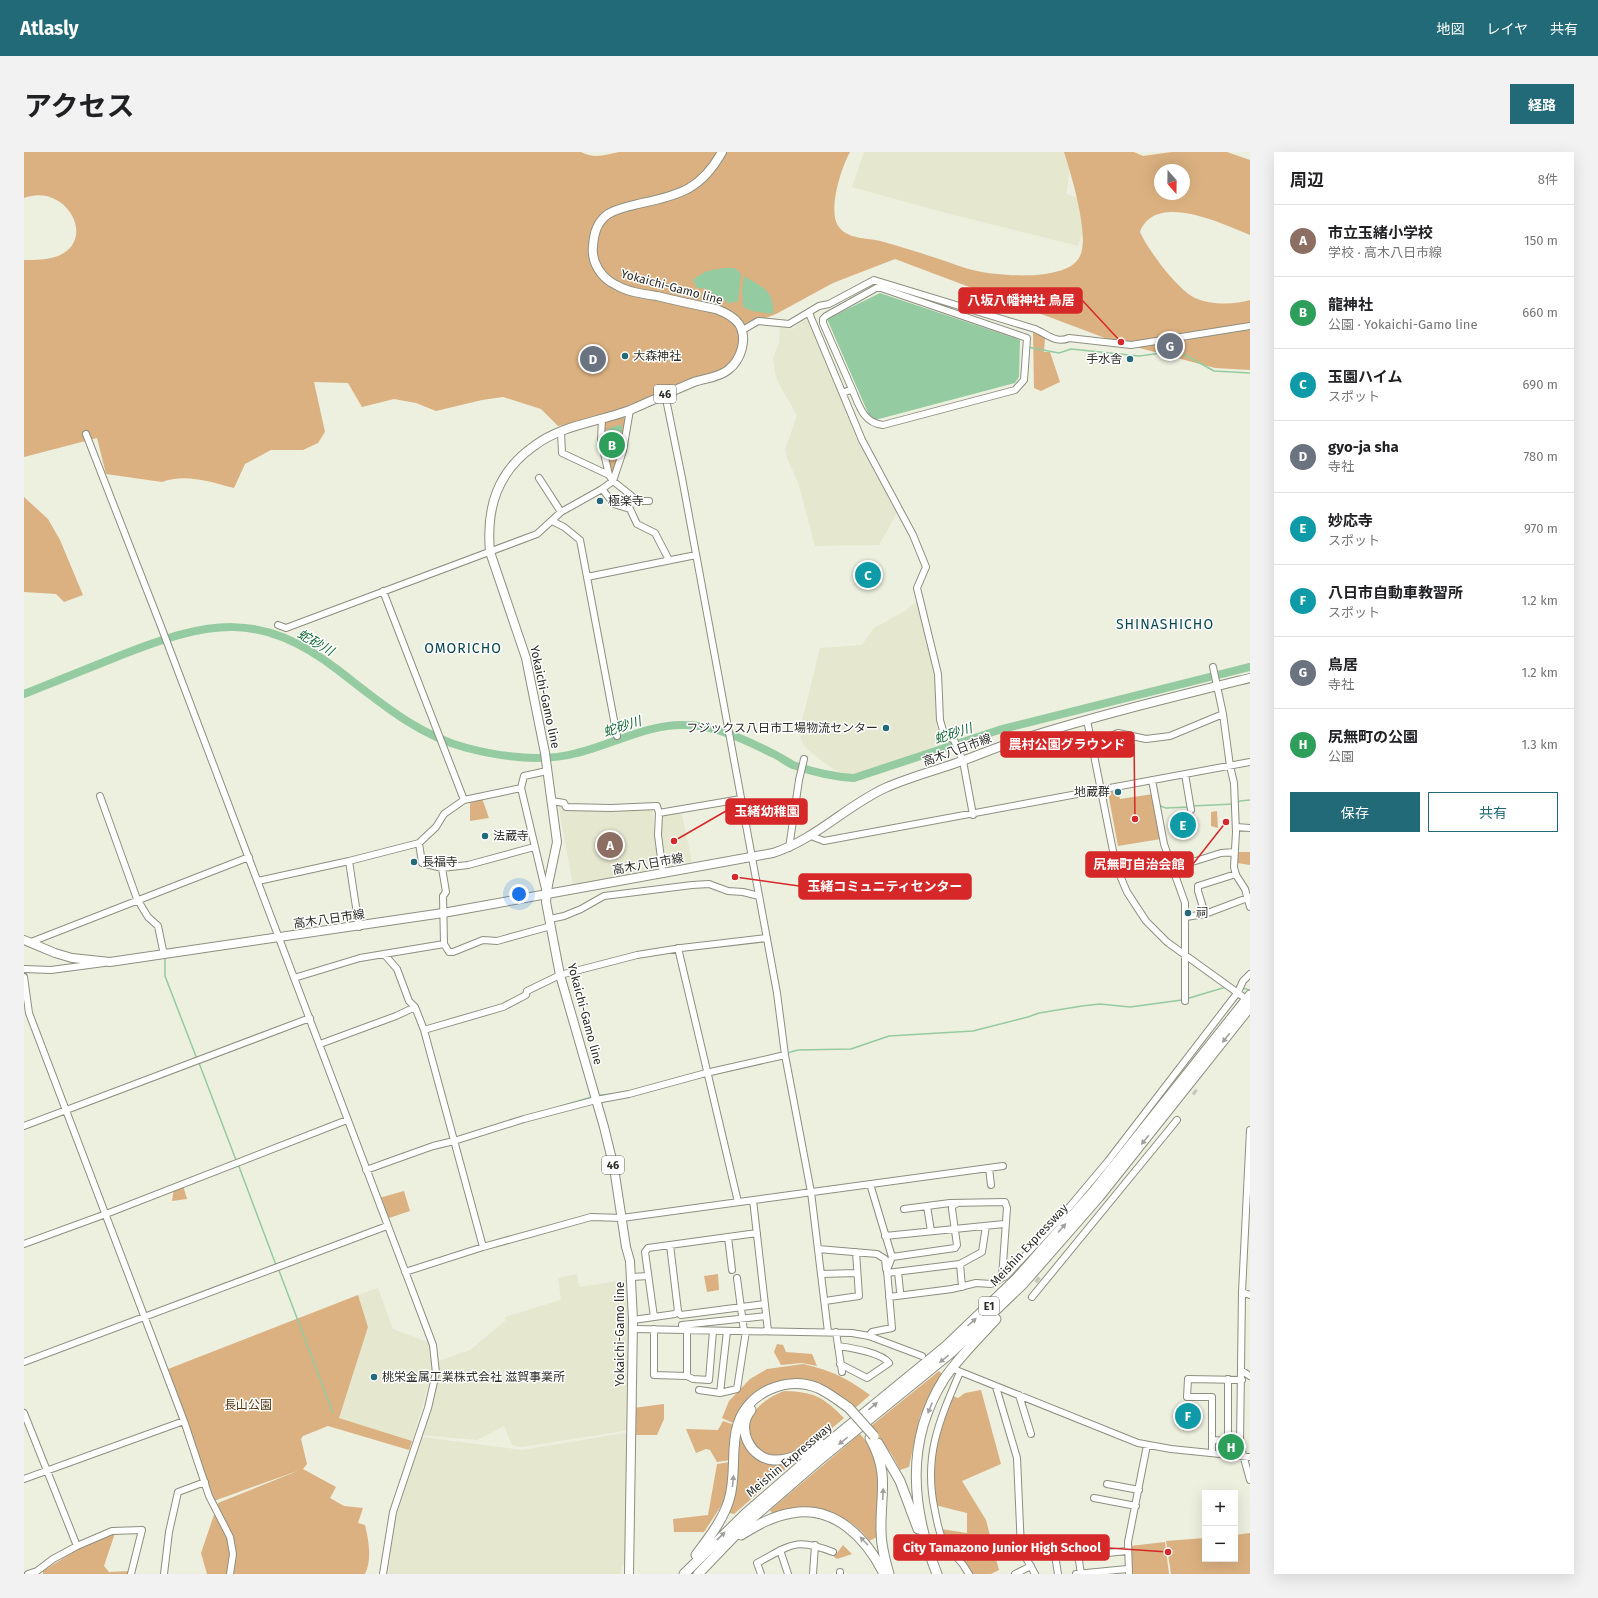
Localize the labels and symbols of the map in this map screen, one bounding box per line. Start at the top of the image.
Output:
north arrow [1154,164,1190,200]
street label: Yokaichi-Gamo line [620,267,724,307]
callout: 八坂八幡神社 鳥居 [959,288,1082,313]
text: 八坂八幡神社 鳥居 [967,293,1075,308]
pin: G [1157,331,1183,361]
pin: D [580,344,606,374]
place label: 大森神社 [633,349,681,363]
marker: 大森神社 [620,351,630,361]
place label: 手水舎 [1086,352,1122,366]
marker: 手水舎 [1125,354,1135,364]
road number: 46 [654,385,676,403]
pin: B [599,430,625,460]
place label: 極楽寺 [608,494,644,508]
marker: 極楽寺 [595,496,605,506]
pin: C [855,560,881,590]
district label: SHINASHICHO [1116,616,1214,633]
water label: 蛇砂川 [295,626,338,660]
district label: OMORICHO [424,640,502,657]
street label: Yokaichi-Gamo line [527,644,563,750]
water label: 蛇砂川 [601,713,645,740]
water label: 蛇砂川 [932,720,976,747]
place label: フジックス八日市工場物流センター [686,721,878,735]
marker: フジックス八日市工場物流センター [881,723,891,733]
street label: 高木八日市線 [921,731,993,769]
callout: 農村公園グラウンド [1001,732,1134,757]
text: 農村公園グラウンド [1008,737,1126,752]
place label: 地蔵群 [1074,785,1110,799]
marker: 地蔵群 [1113,787,1123,797]
callout: 玉緒幼稚園 [726,799,807,824]
text: 玉緒幼稚園 [734,804,800,819]
pin: E [1170,810,1196,840]
place label: 法蔵寺 [493,829,529,843]
pin: A [597,830,623,860]
marker: 法蔵寺 [480,831,490,841]
street label: 高木八日市線 [611,851,685,877]
callout: 尻無町自治会館 [1086,852,1193,877]
place label: 長福寺 [422,855,458,869]
marker: 長福寺 [409,857,419,867]
text: 尻無町自治会館 [1093,857,1185,872]
callout: 玉緒コミュニティセンター [799,874,971,899]
text: 玉緒コミュニティセンター [807,879,963,894]
your location [509,884,529,904]
place label: 祠 [1196,906,1208,920]
street label: 高木八日市線 [292,907,366,931]
marker: 祠 [1183,908,1193,918]
street label: Yokaichi-Gamo line [565,962,605,1066]
one-way arrow [1221,1032,1230,1043]
one-way arrow [1140,1134,1149,1145]
road number: 46 [602,1156,624,1174]
street label: Meishin Expressway [987,1201,1071,1289]
one-way arrow [1057,1224,1066,1233]
street label: Yokaichi-Gamo line [613,1282,627,1386]
road number: E1 [979,1297,999,1315]
one-way arrow [967,1317,977,1327]
one-way arrow [938,1354,949,1363]
place label: 桃栄金属工業株式会社 滋賀事業所 [382,1370,565,1384]
marker: 桃栄金属工業株式会社 滋賀事業所 [369,1372,379,1382]
park label: 長山公園 [224,1398,272,1412]
pin: F [1175,1401,1201,1431]
one-way arrow [867,1402,878,1411]
one-way arrow [926,1403,932,1415]
street label: Meishin Expressway [743,1420,835,1500]
pin: H [1218,1432,1244,1462]
one-way arrow [838,1437,848,1445]
one-way arrow [730,1475,736,1487]
one-way arrow [880,1488,887,1500]
one-way arrow [716,1532,726,1541]
callout: City Tamazono Junior High School [894,1535,1109,1560]
one-way arrow [859,1536,868,1546]
text: City Tamazono Junior High School [903,1540,1101,1555]

